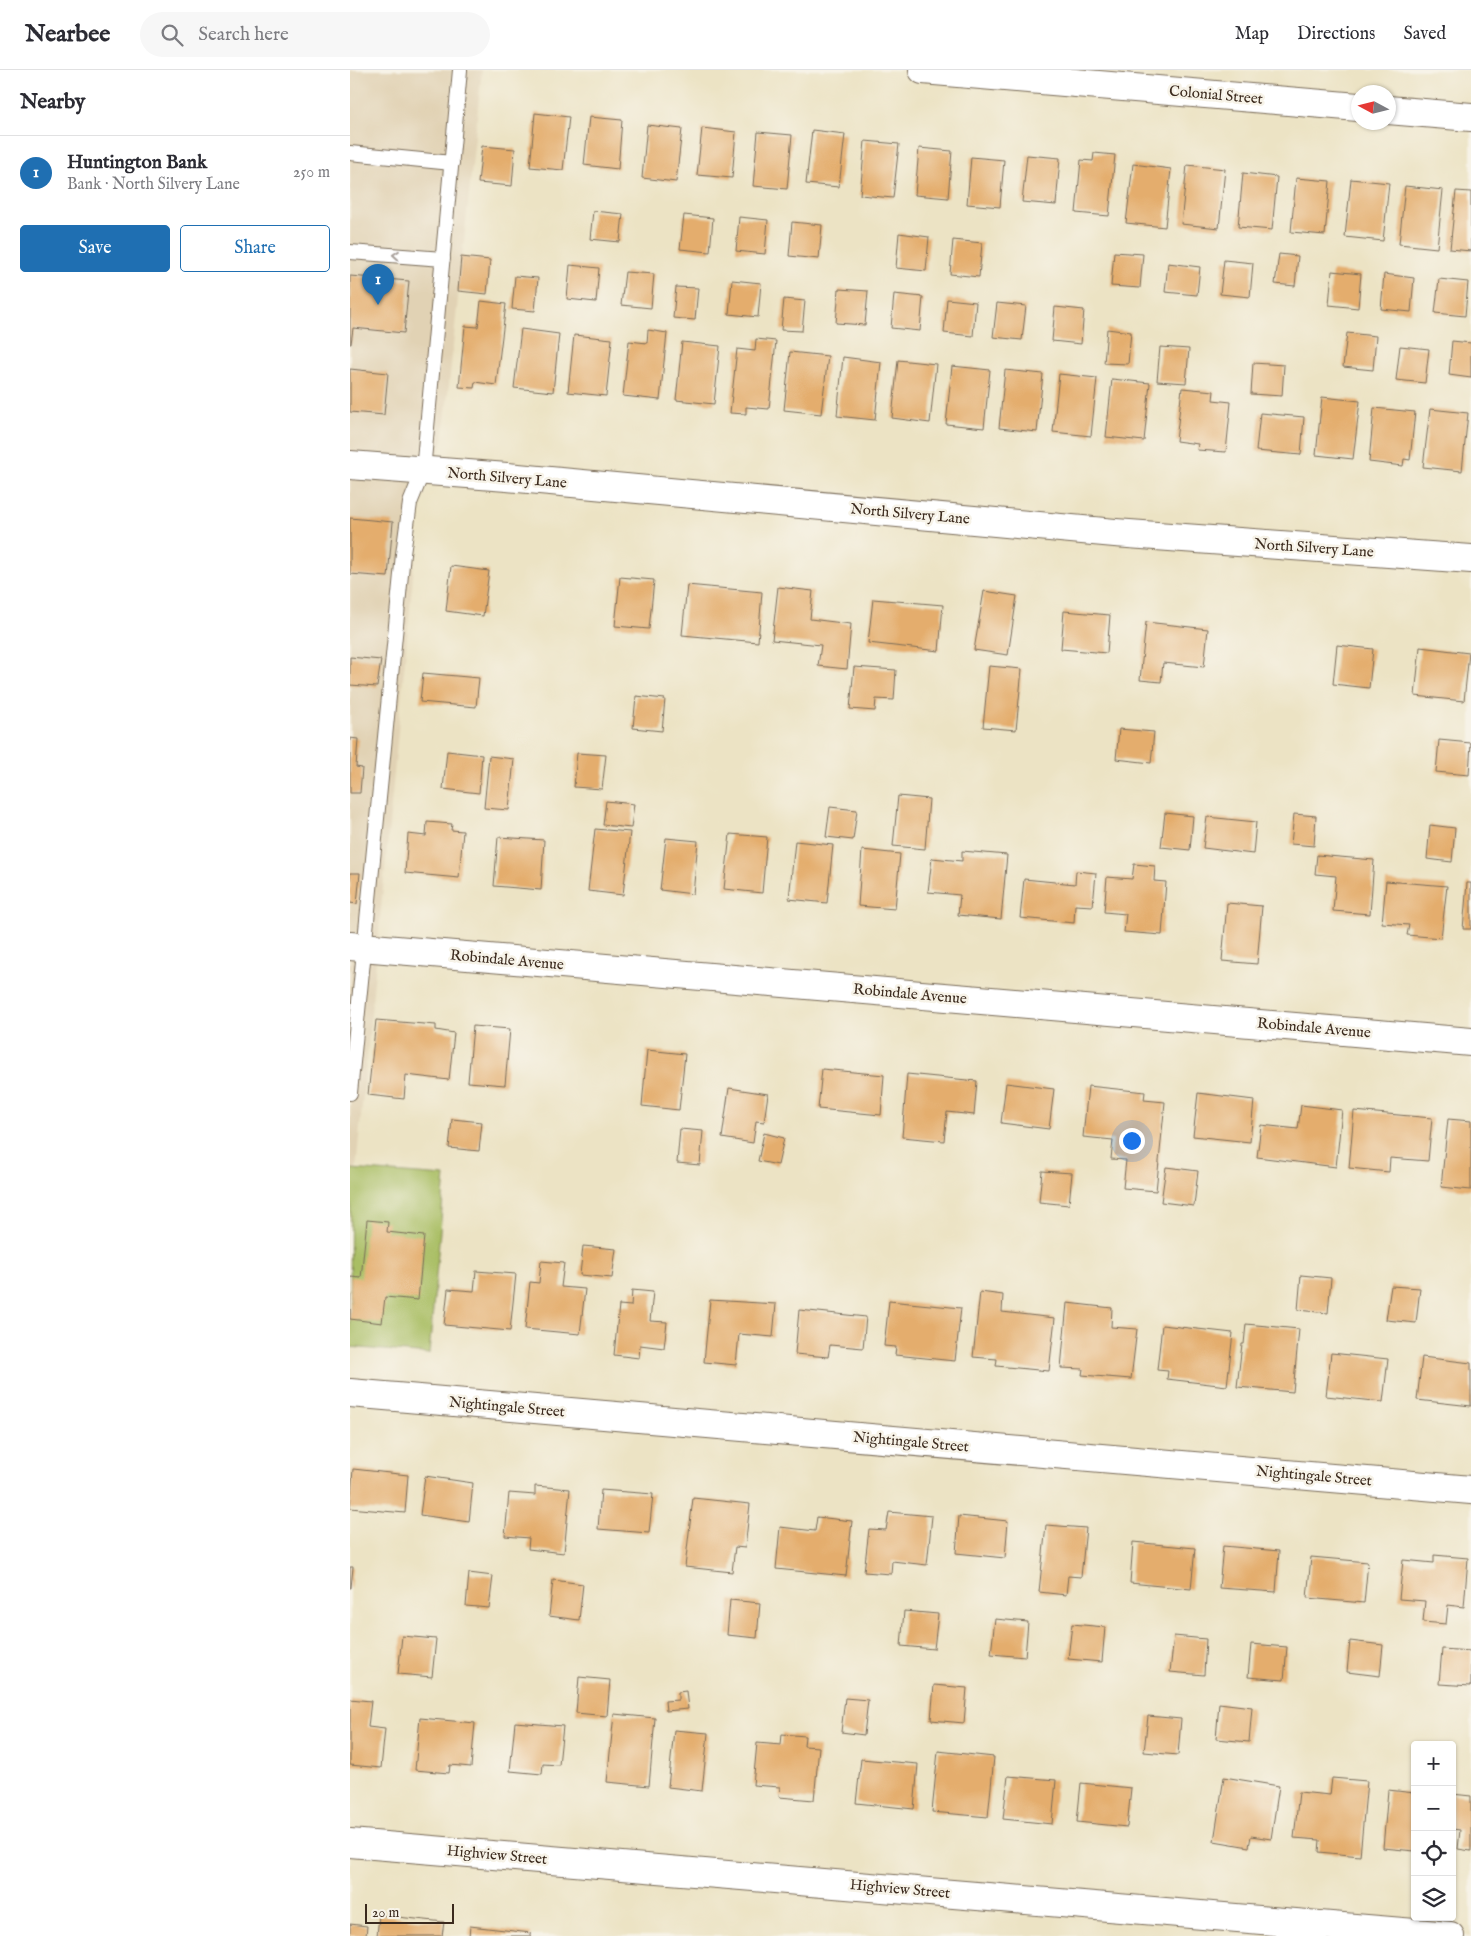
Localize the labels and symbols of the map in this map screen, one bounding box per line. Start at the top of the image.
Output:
street label: Colonial Street [1168,81,1264,109]
north arrow [1351,85,1396,130]
one-way arrow [392,250,400,261]
pin: 1 [362,264,394,305]
street label: North Silvery Lane [447,463,568,493]
street label: North Silvery Lane [850,499,971,529]
street label: North Silvery Lane [1254,534,1375,562]
street label: Robindale Avenue [449,946,565,974]
street label: Robindale Avenue [852,980,968,1008]
street label: Robindale Avenue [1256,1014,1372,1042]
your location [1119,1128,1145,1154]
street label: Nightingale Street [448,1392,566,1422]
street label: Nightingale Street [852,1427,970,1457]
street label: Nightingale Street [1255,1461,1373,1491]
street label: Highview Street [446,1841,548,1869]
street label: Highview Street [849,1875,951,1903]
scale bar [365,1901,454,1924]

